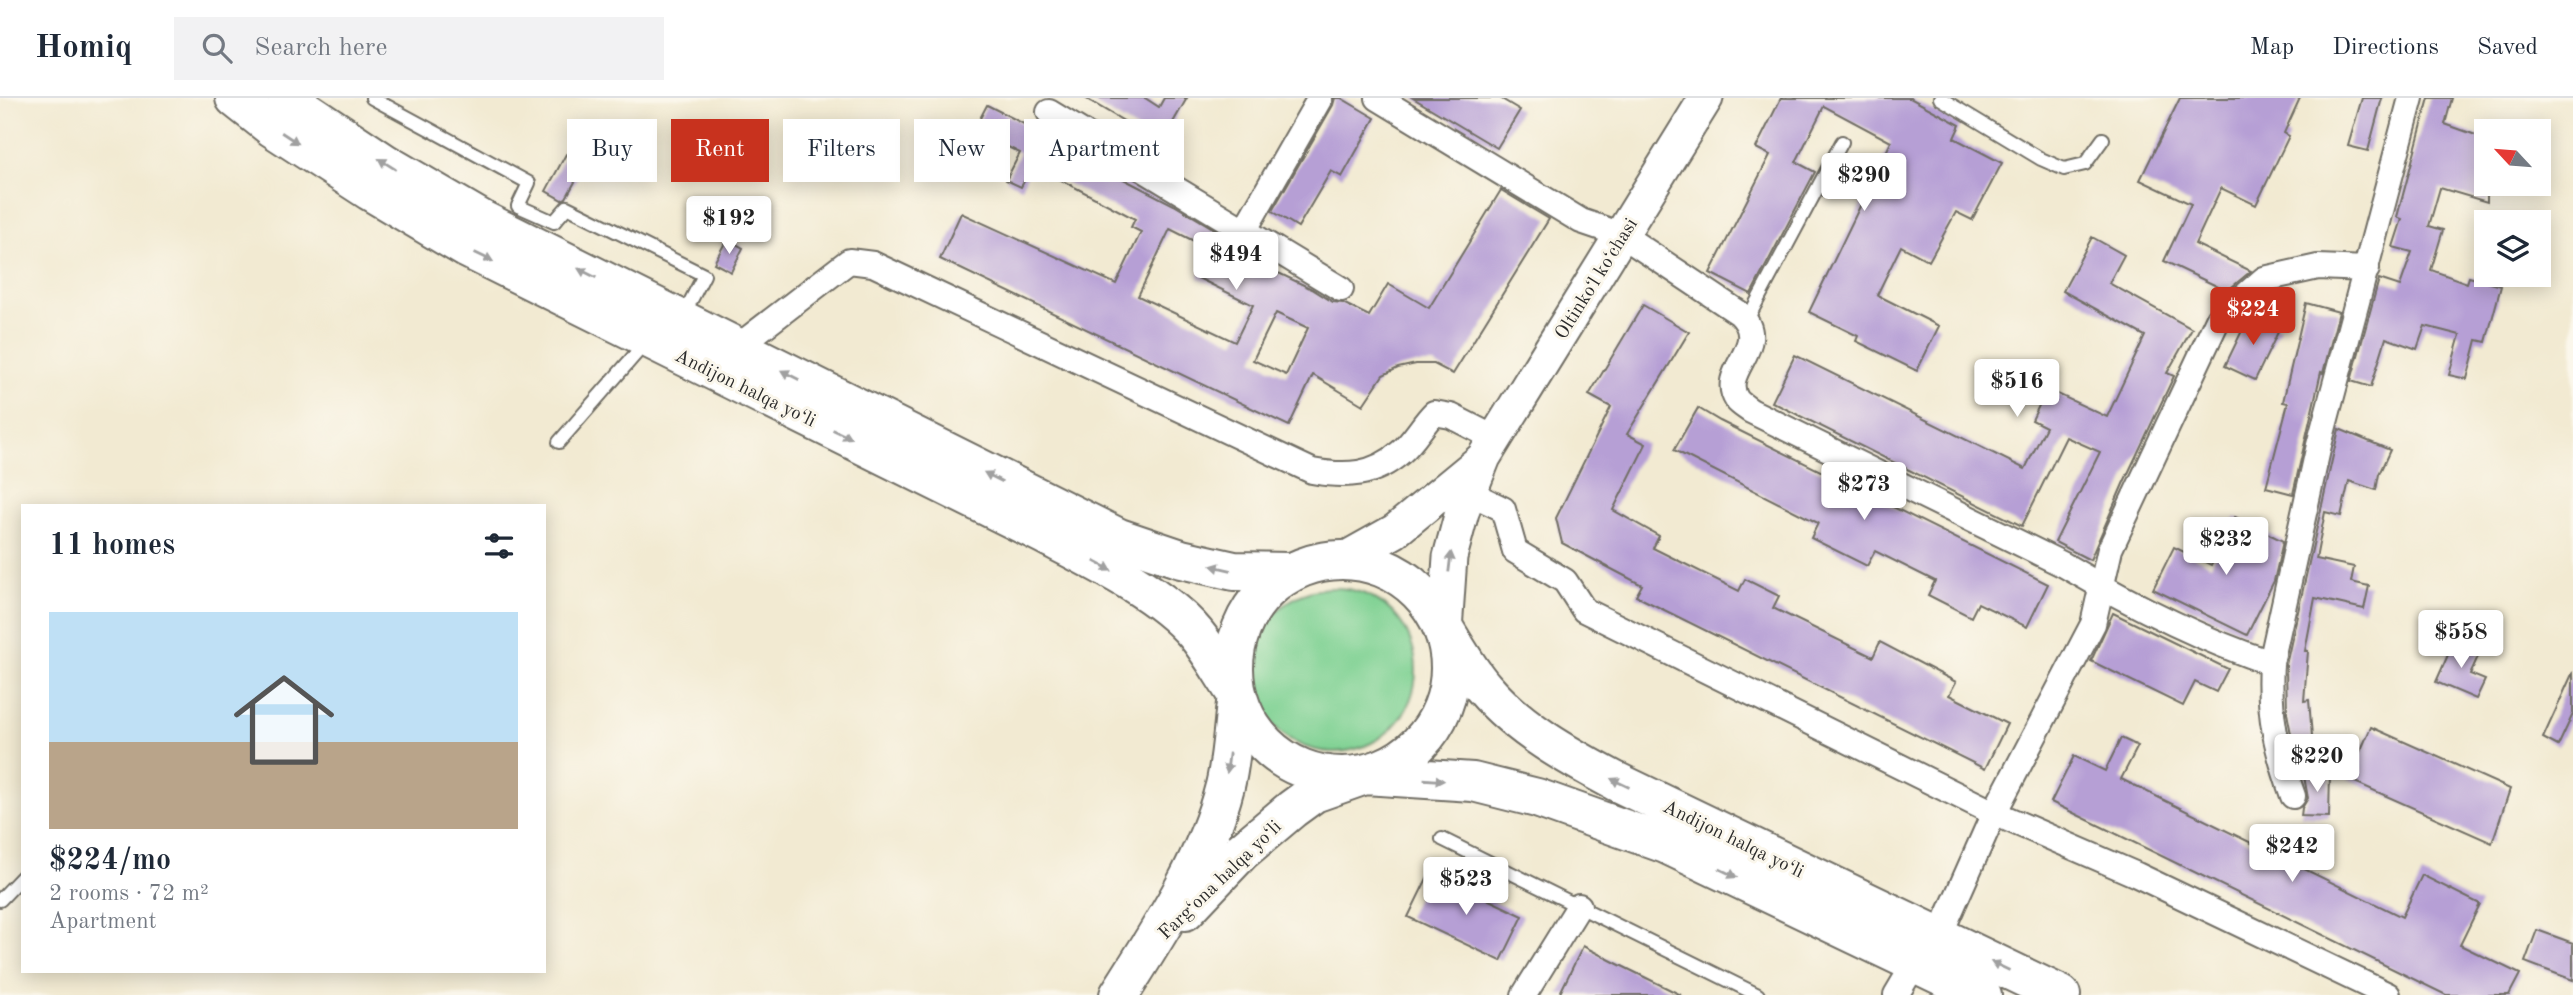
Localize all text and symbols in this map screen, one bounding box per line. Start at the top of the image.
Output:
search box [174,17,664,80]
icon: search [198,29,236,67]
text: Homiq [35,32,132,65]
text: Search here [254,35,387,61]
text: Map [2250,36,2294,60]
text: Directions [2332,36,2439,60]
text: Saved [2477,36,2538,60]
chip: Buy [567,119,657,182]
chip: Rent [671,119,769,182]
chip: Filters [783,119,900,182]
chip: New [914,119,1010,182]
chip: Apartment [1024,119,1184,182]
north arrow [2474,119,2552,196]
map controls [2474,119,2551,287]
one-way arrow [280,132,300,145]
pin: $290 [1823,153,1905,213]
one-way arrow [377,158,396,170]
text: $290 [1837,164,1891,187]
pin: $192 [688,197,770,256]
text: $192 [702,207,756,230]
button: layers [2474,210,2551,287]
street label: Oltinkoʻl koʻchasi [1552,216,1642,343]
pin: $494 [1195,232,1277,292]
text: $494 [1209,243,1263,266]
one-way arrow [474,251,494,262]
one-way arrow [576,267,596,279]
pin: $224 [2212,288,2294,347]
text: $224 [2226,298,2280,321]
street label: Andijon halqa yo‘li [671,347,818,432]
pin: $516 [1976,360,2058,419]
one-way arrow [780,369,800,380]
text: $516 [1990,370,2044,393]
one-way arrow [832,428,852,439]
pin: $273 [1823,462,1905,522]
one-way arrow [983,471,1003,482]
text: $273 [1837,473,1891,496]
pin: $232 [2185,518,2267,577]
icon: filters [480,527,518,565]
text: $232 [2199,528,2253,551]
text: 11 homes [49,531,175,561]
one-way arrow [1445,551,1456,573]
one-way arrow [1093,560,1112,572]
one-way arrow [1210,563,1232,574]
pin: $558 [2420,610,2502,670]
text: $558 [2434,621,2488,644]
icon: home [221,657,347,783]
pin: $220 [2276,734,2358,794]
text: $220 [2290,745,2344,768]
one-way arrow [1222,752,1233,774]
one-way arrow [1423,774,1445,785]
one-way arrow [1610,777,1630,789]
street label: Andijon halqa yo‘li [1659,798,1806,883]
street label: Farg‘ona halqa yo‘li [1156,818,1286,944]
pin: $242 [2251,824,2333,884]
text: $242 [2265,835,2319,858]
text: $224/mo [49,846,171,876]
pin: $523 [1425,858,1507,917]
one-way arrow [1718,867,1738,879]
text: $523 [1439,868,1493,891]
text: 2 rooms · 72 m² [49,882,209,905]
text: Apartment [49,910,157,933]
one-way arrow [1990,960,2010,971]

